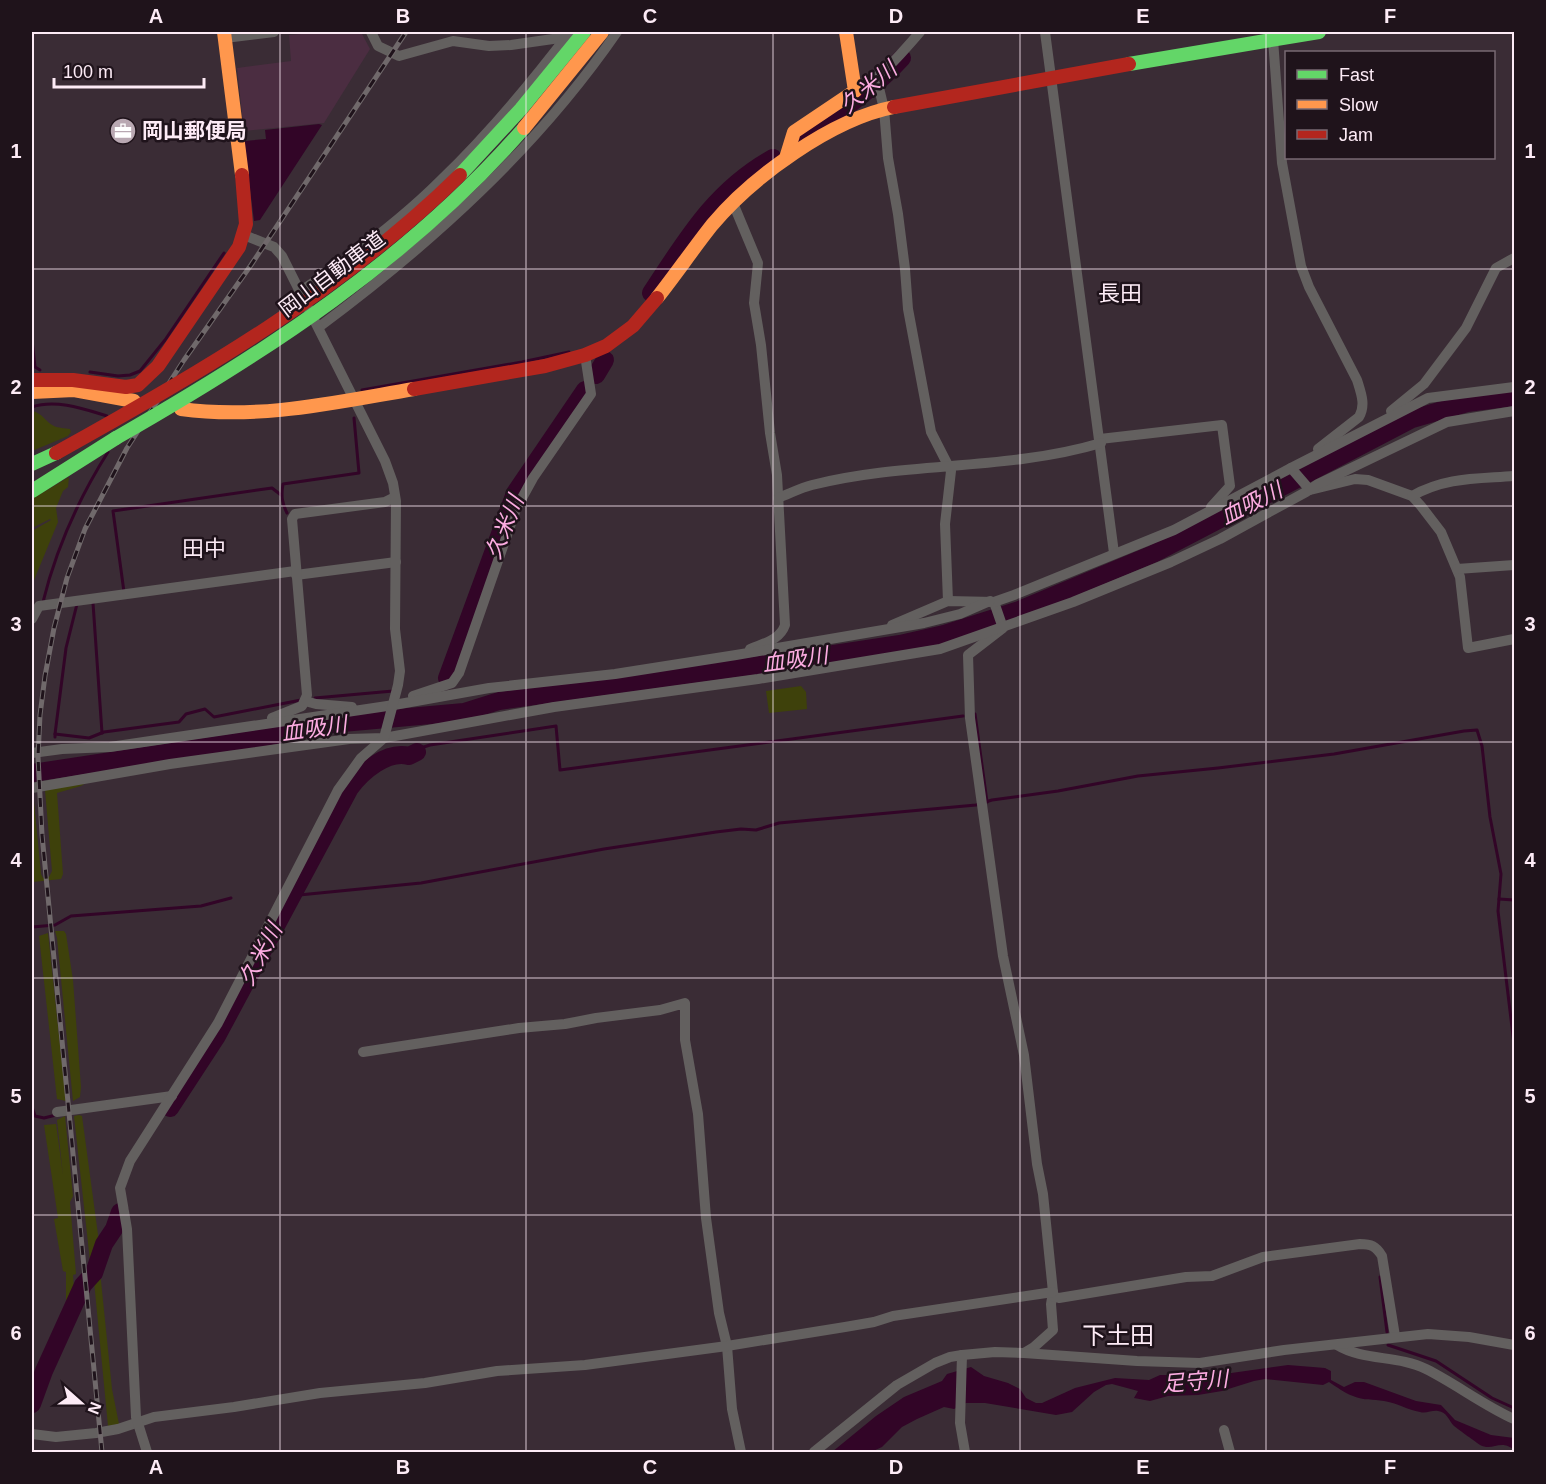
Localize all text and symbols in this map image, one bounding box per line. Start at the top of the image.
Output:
text: A [149,5,163,27]
text: B [396,5,410,27]
text: C [643,5,657,27]
text: D [889,5,903,27]
text: E [1136,5,1150,27]
text: F [1384,5,1396,27]
scale bar [54,51,204,89]
legend [1285,51,1495,159]
water label: 久米川 [835,55,903,118]
text: 100 m [63,62,113,82]
text: Fast [1339,65,1374,85]
text: Slow [1339,95,1379,115]
office icon: 岡山郵便局 [108,116,138,146]
place label: 岡山郵便局 [142,119,247,142]
text: Jam [1339,125,1373,145]
text: 1 [10,140,22,162]
text: 1 [1524,140,1536,162]
street label: 岡山自動車道 [274,227,389,321]
district label: 長田 [1098,281,1142,306]
text: 2 [10,376,22,398]
text: 2 [1524,376,1536,398]
water label: 血吸川 [1216,476,1288,530]
water label: 久米川 [481,490,529,562]
district label: 田中 [182,536,226,561]
text: 3 [10,613,22,635]
text: 3 [1524,613,1536,635]
water label: 血吸川 [761,642,831,676]
water label: 血吸川 [280,711,350,745]
text: 4 [10,849,22,871]
text: 4 [1524,849,1536,871]
water label: 久米川 [234,917,288,989]
text: 5 [10,1085,22,1107]
text: 5 [1524,1085,1536,1107]
text: 6 [10,1322,22,1344]
district label: 下土田 [1082,1322,1154,1349]
text: 6 [1524,1322,1536,1344]
water label: 足守川 [1161,1366,1231,1397]
north arrow [51,1373,111,1433]
text: N [85,1400,105,1417]
text: A [149,1456,163,1478]
text: B [396,1456,410,1478]
text: C [643,1456,657,1478]
text: D [889,1456,903,1478]
text: E [1136,1456,1150,1478]
text: F [1384,1456,1396,1478]

